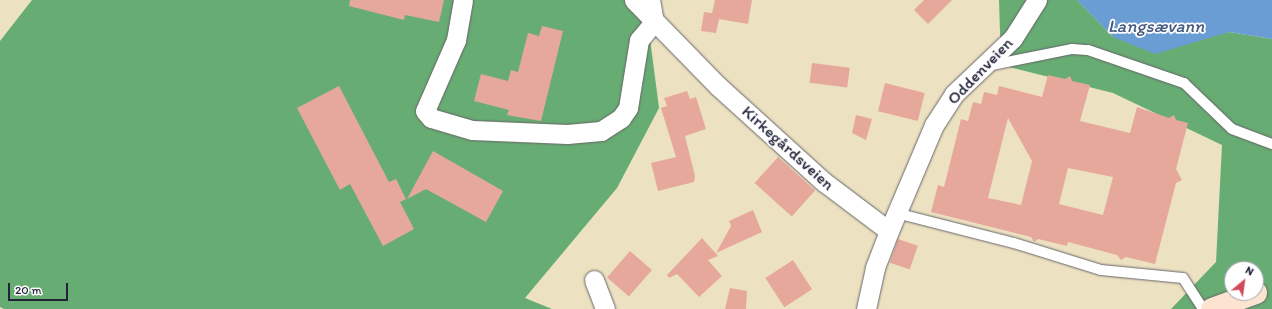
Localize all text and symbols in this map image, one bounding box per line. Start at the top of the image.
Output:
water label: Langsævann [1108,15,1204,37]
street label: Oddenveien [943,33,1017,109]
street label: Kirkegårdsveien [738,101,838,195]
north arrow [1224,261,1264,301]
text: N [1243,263,1256,278]
scale bar [10,275,70,301]
text: 20 m [15,283,42,297]

